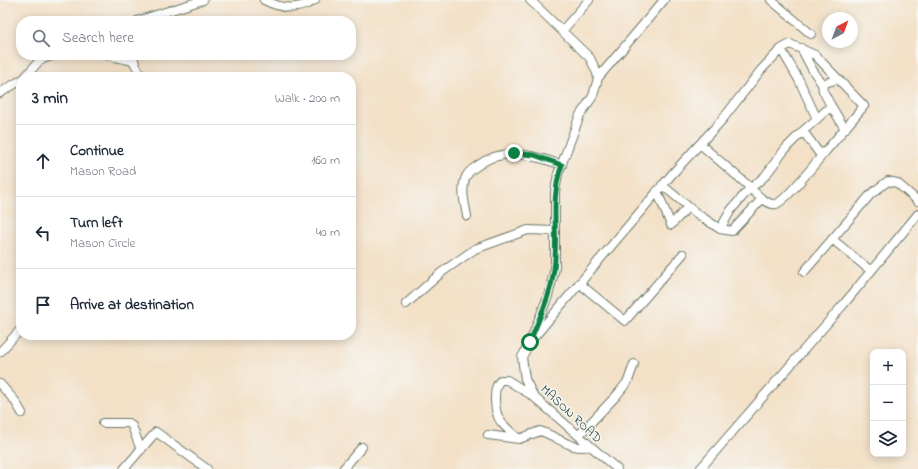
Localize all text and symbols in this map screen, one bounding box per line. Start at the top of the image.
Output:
north arrow [822,12,858,48]
search box [16,16,356,60]
icon: search [30,27,52,49]
text: Search here [62,27,134,49]
text: 3 min [32,86,68,111]
text: Walk · 200 m [275,89,340,108]
text: Continue [70,140,124,162]
route end [505,144,523,162]
icon: ahead [32,150,54,172]
text: 160 m [311,151,340,170]
text: Mason Road [70,162,136,181]
text: Turn left [70,212,123,234]
icon: left [32,222,54,244]
text: 40 m [316,223,340,242]
text: Mason Circle [70,234,135,253]
icon: arrive [32,294,54,316]
text: Arrive at destination [70,294,194,316]
route start [521,333,539,351]
map controls [870,349,906,457]
button: + [870,349,906,385]
street label: MASON ROAD [536,380,606,448]
button: − [870,385,906,421]
button: layers [870,421,906,457]

